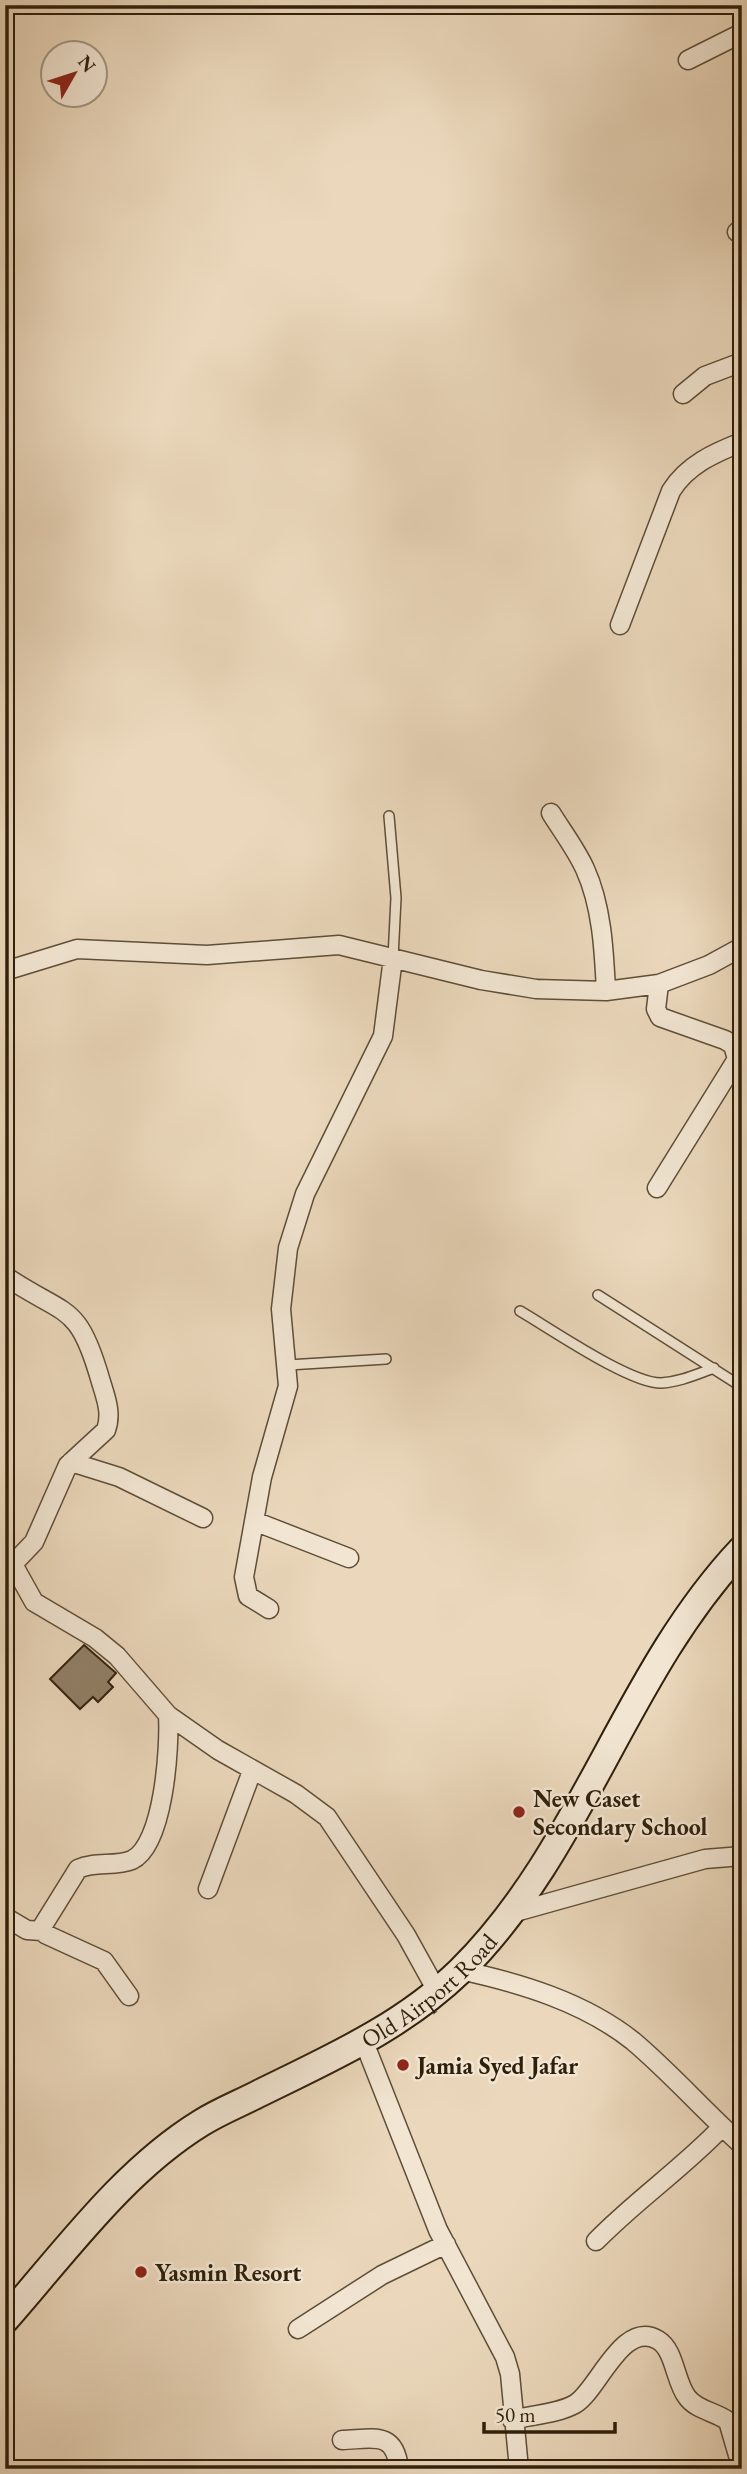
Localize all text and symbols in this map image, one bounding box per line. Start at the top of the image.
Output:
north arrow [38,38,108,108]
text: N [72,50,102,78]
place label: New Caset Secondary School [533,1783,708,1843]
marker: New Caset Secondary School [511,1804,527,1820]
street label: Old Airport Road [355,1926,504,2054]
place label: Jamia Syed Jafar [415,2050,578,2082]
marker: Jamia Syed Jafar [395,2057,411,2073]
place label: Yasmin Resort [155,2257,301,2288]
marker: Yasmin Resort [133,2264,149,2280]
scale bar [484,2390,616,2434]
text: 50 m [495,2401,536,2428]

